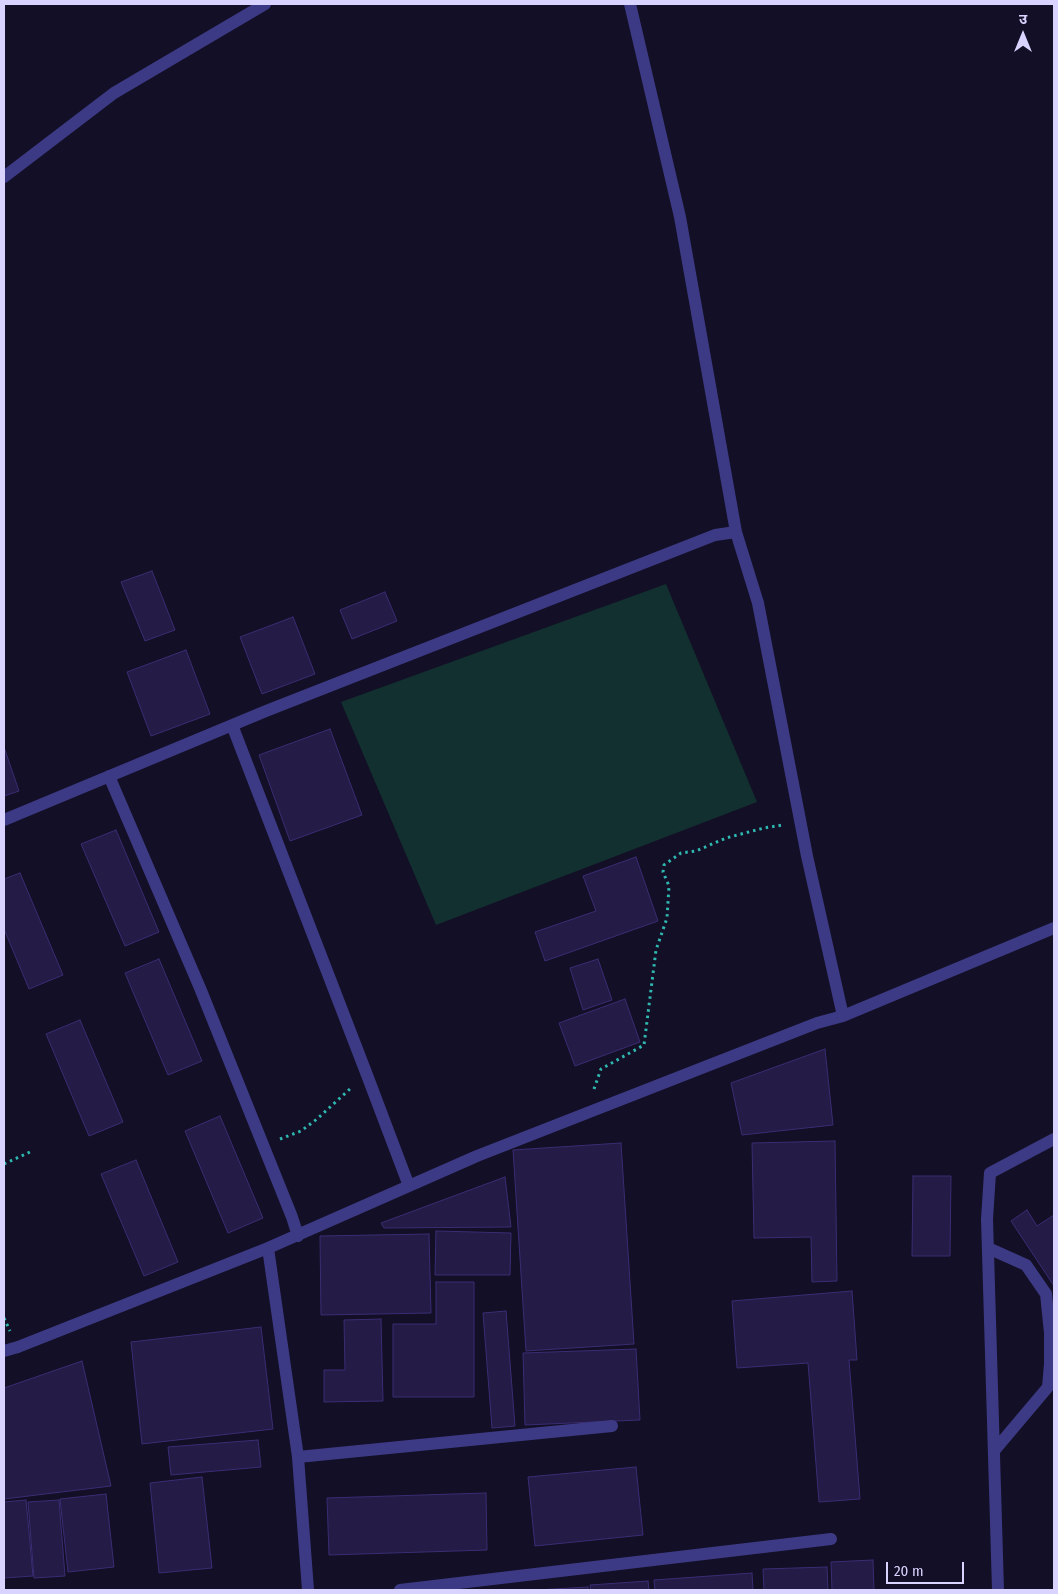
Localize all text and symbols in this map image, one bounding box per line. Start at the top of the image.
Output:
north arrow [998,10,1048,60]
text: उ [1019,11,1027,28]
scale bar [888,1552,966,1584]
text: 20 m [894,1562,924,1580]

